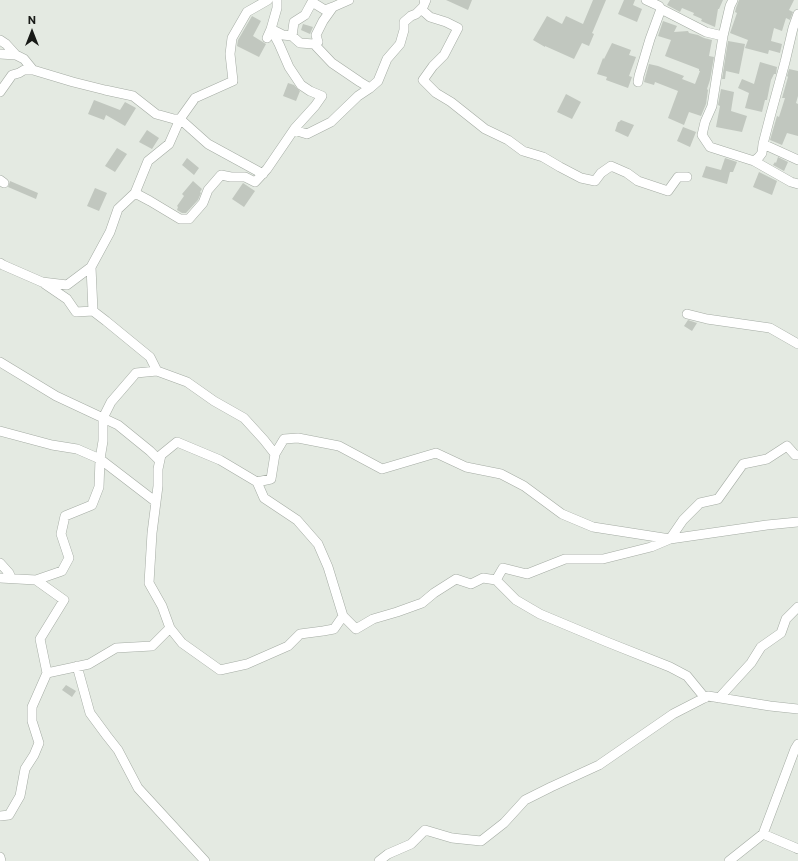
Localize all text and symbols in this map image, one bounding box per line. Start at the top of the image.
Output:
north arrow [12,12,52,52]
text: N [28,13,36,26]

